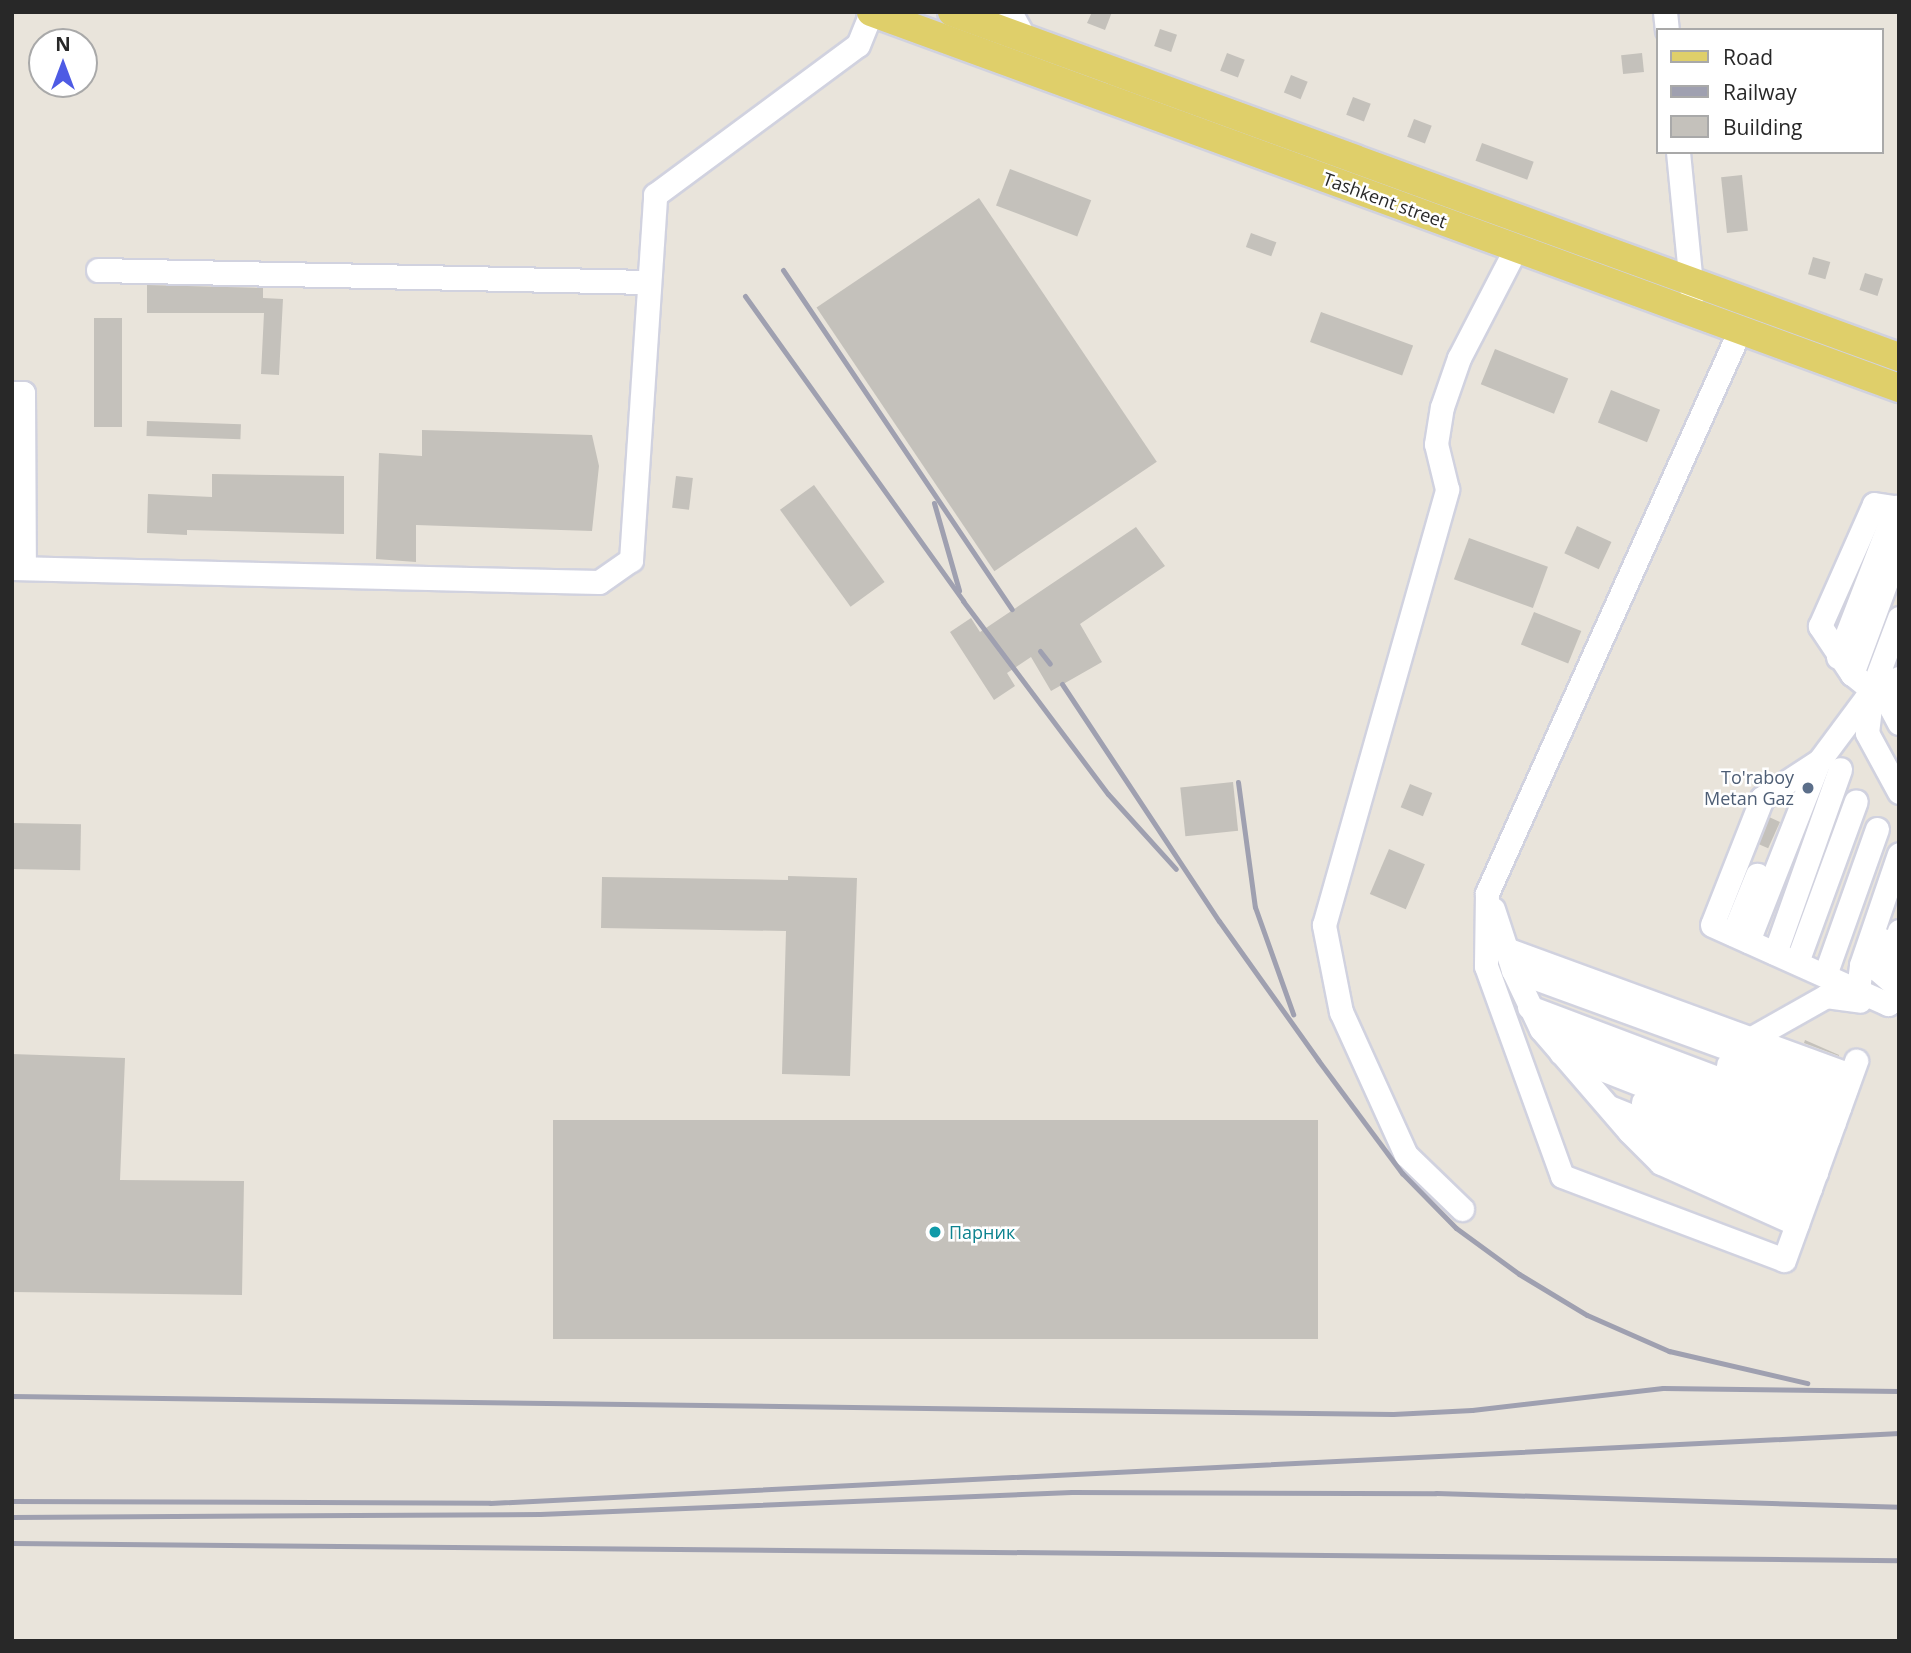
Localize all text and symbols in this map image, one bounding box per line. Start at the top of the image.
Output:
north arrow [28,28,98,98]
legend [1656,28,1883,154]
text: N [55,31,71,57]
text: Road [1723,43,1773,71]
text: Railway [1723,78,1797,106]
text: Building [1723,113,1802,141]
street label: Tashkent street [1320,168,1450,232]
place label: To'raboy Metan Gaz [1704,767,1794,810]
marker: To'raboy Metan Gaz [1800,780,1816,796]
place label: Парник [949,1221,1015,1243]
marker: Парник [927,1224,943,1240]

